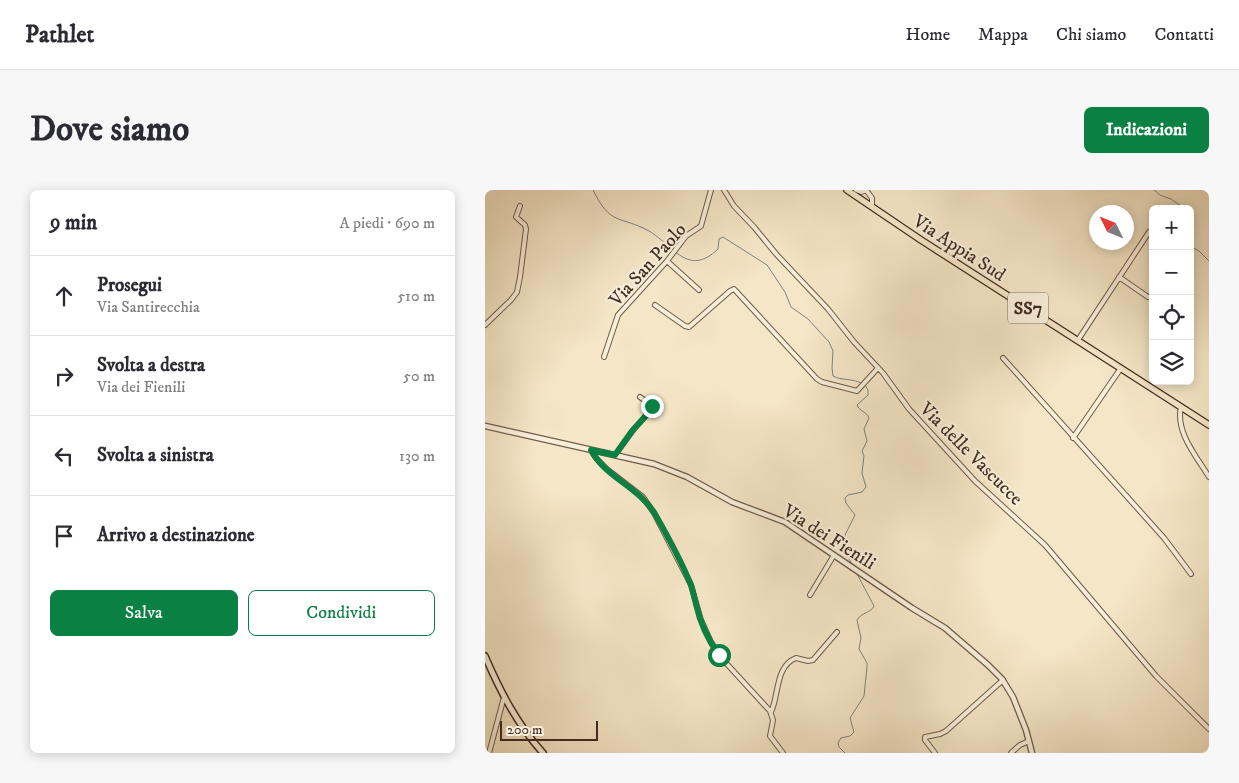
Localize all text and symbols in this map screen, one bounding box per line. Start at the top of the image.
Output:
text: Pathlet [25,20,94,50]
text: Home [906,24,950,46]
text: Mappa [978,24,1028,46]
text: Chi siamo [1056,24,1126,46]
text: Contatti [1154,24,1214,46]
button: Indicazioni [1084,107,1209,153]
text: Dove siamo [30,108,189,152]
north arrow [1089,205,1134,250]
map controls [1149,205,1194,385]
button: + [1149,205,1194,250]
street label: Via Appia Sud [908,209,1010,287]
text: 9 min [50,210,97,236]
text: A piedi · 690 m [339,213,435,233]
street label: Via San Paolo [604,219,691,312]
button: − [1149,250,1194,295]
text: Prosegui [97,274,162,297]
icon: ahead [50,282,78,310]
text: 510 m [397,286,435,306]
road number: SS7 [1008,292,1048,324]
button: locate [1149,295,1194,340]
text: Via Santirecchia [97,297,200,317]
button: layers [1149,340,1194,385]
text: Svolta a destra [97,354,205,377]
icon: right [50,362,78,390]
text: 50 m [403,366,435,386]
text: Via dei Fienili [97,377,186,397]
route end [641,395,664,418]
street label: Via delle Vascucce [914,397,1027,511]
icon: left [50,442,78,470]
text: Svolta a sinistra [97,444,214,467]
text: 130 m [399,446,435,466]
street label: Via dei Fienili [778,499,880,575]
icon: arrive [50,522,78,550]
text: Arrivo a destinazione [97,524,255,547]
button: Salva [50,590,238,636]
button: Condividi [248,590,435,636]
route start [708,644,731,667]
scale bar [500,718,597,741]
text: 200 m [507,721,542,739]

